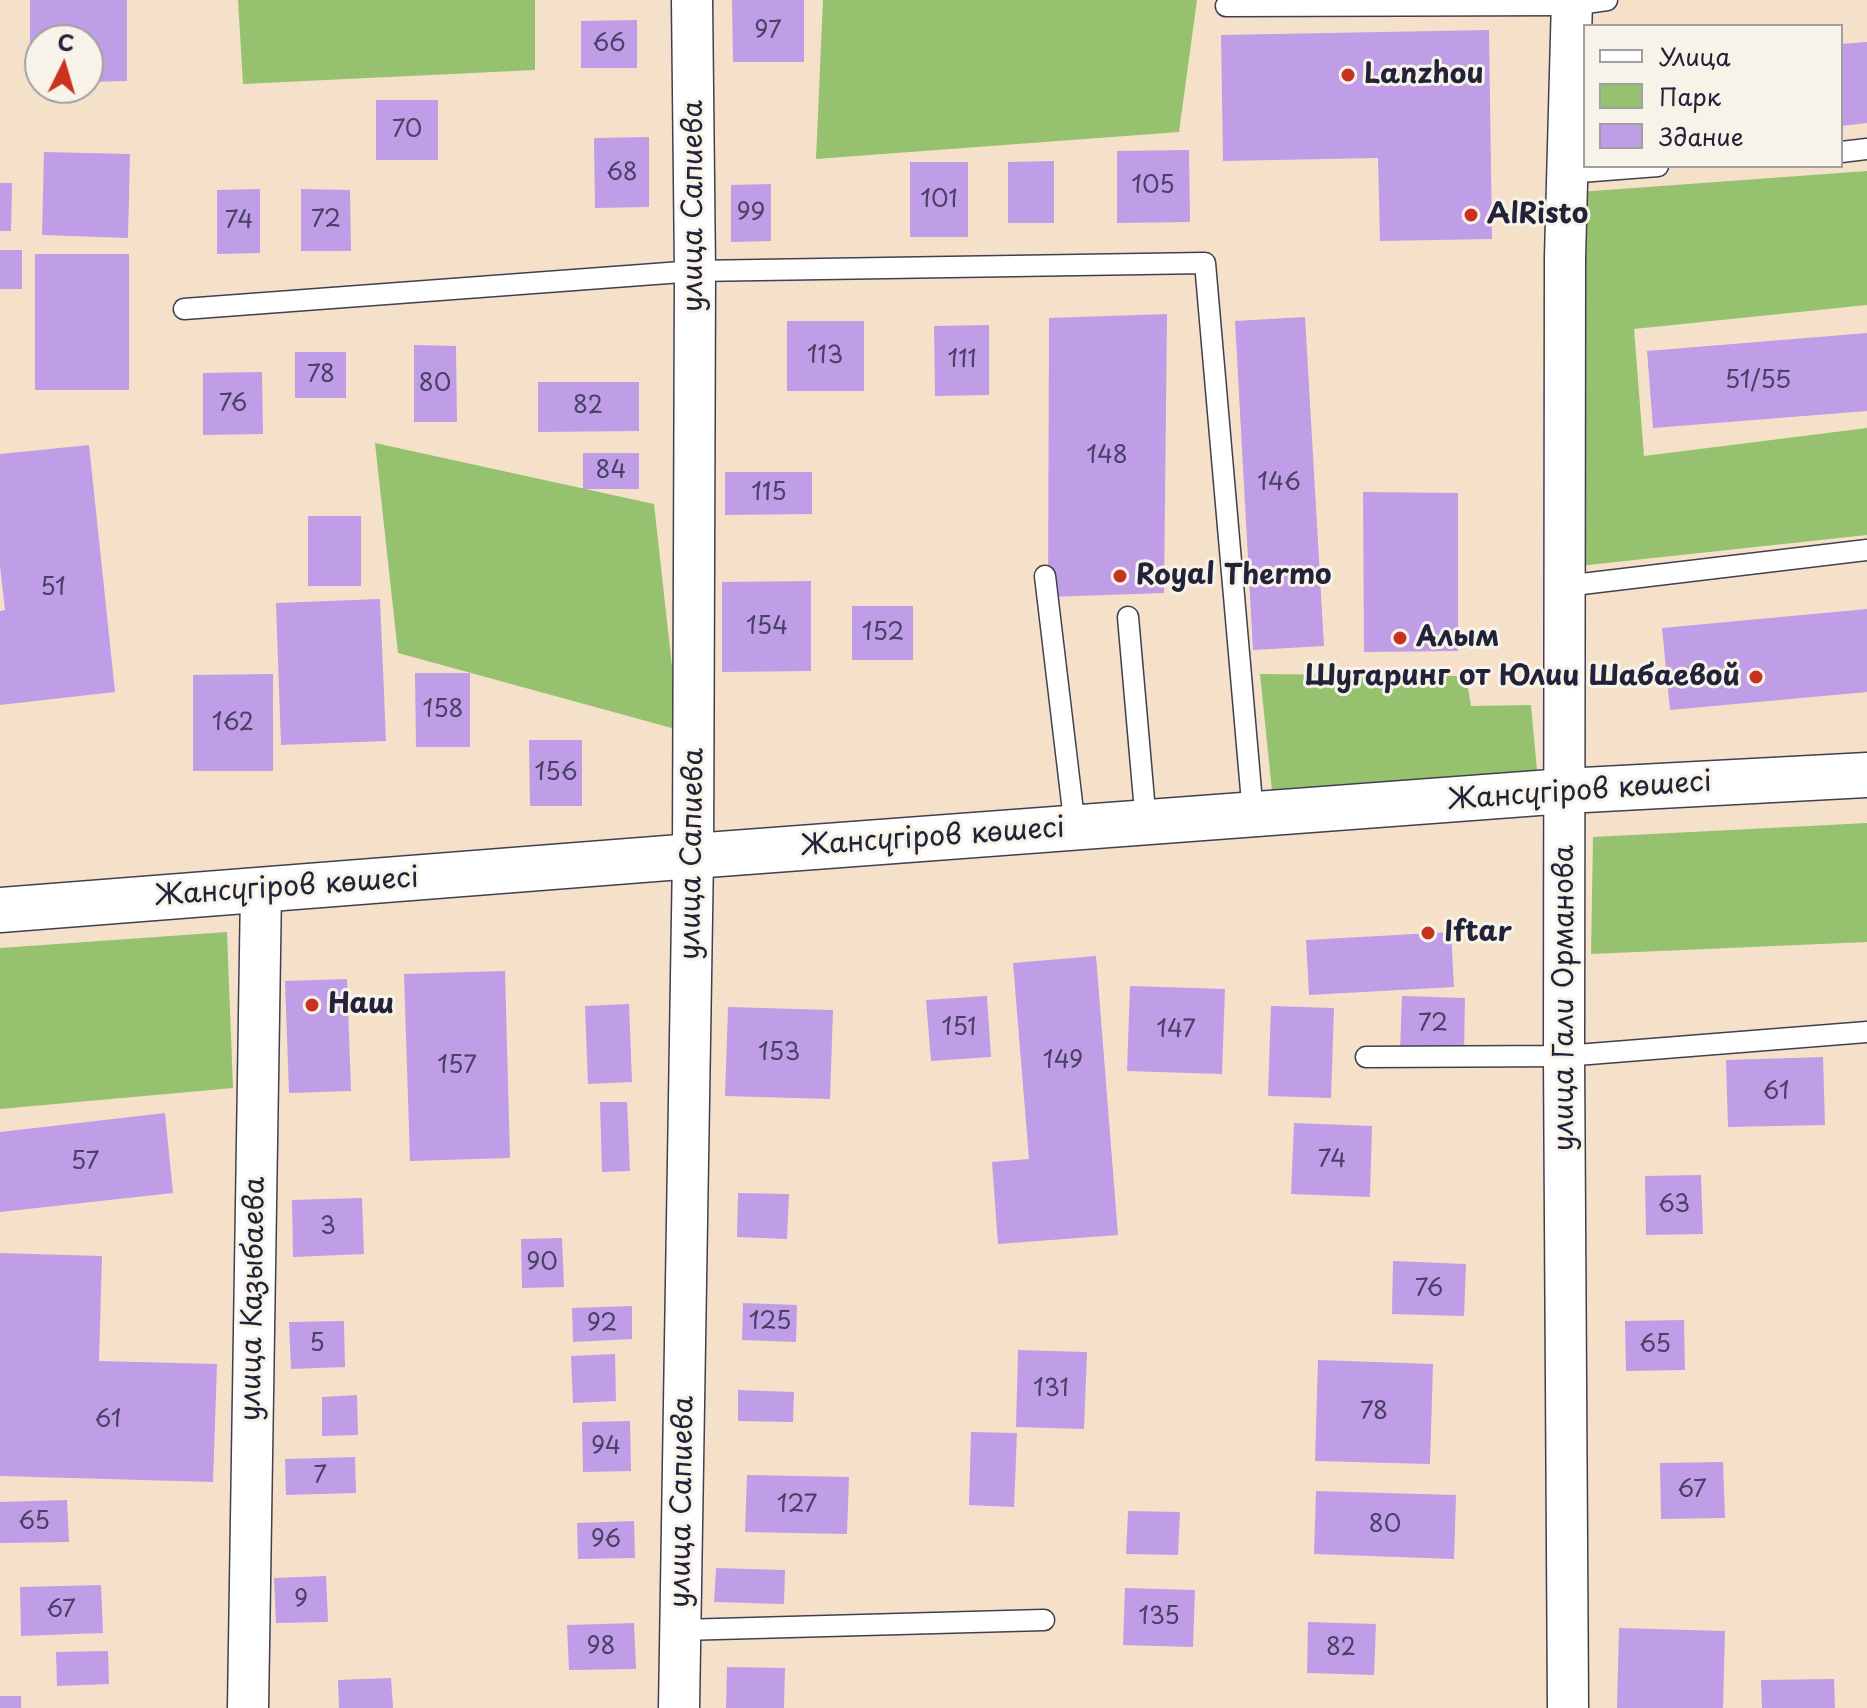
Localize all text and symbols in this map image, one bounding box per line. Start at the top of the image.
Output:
house number: 97 [754,17,782,45]
north arrow [24,24,104,104]
text: С [56,24,76,59]
legend [1583,24,1843,168]
house number: 66 [592,30,626,58]
text: Улица [1659,38,1731,74]
place label: Lanzhou [1364,58,1484,92]
marker: Lanzhou [1339,66,1357,84]
text: Парк [1659,78,1721,114]
street label: улица Сапиева [677,100,711,312]
house number: 70 [392,116,422,144]
text: Здание [1659,118,1744,154]
house number: 68 [606,159,638,187]
house number: 105 [1131,172,1175,200]
house number: 101 [920,186,958,214]
place label: AlRisto [1487,198,1588,232]
house number: 99 [736,199,766,227]
house number: 72 [311,206,341,234]
marker: AlRisto [1462,206,1480,224]
house number: 74 [225,207,253,235]
house number: 113 [807,342,843,370]
house number: 111 [947,346,977,374]
house number: 78 [307,361,335,389]
house number: 51/55 [1725,367,1791,395]
house number: 80 [419,370,451,398]
house number: 76 [219,390,247,418]
house number: 82 [573,392,603,420]
house number: 148 [1086,442,1128,470]
house number: 84 [596,457,626,485]
house number: 146 [1257,469,1301,497]
house number: 115 [751,479,787,507]
place label: Royal Thermo [1136,559,1332,593]
marker: Royal Thermo [1111,567,1129,585]
house number: 51 [40,574,66,602]
house number: 154 [746,613,788,641]
house number: 152 [862,619,904,647]
place label: Алым [1416,621,1499,655]
marker: Алым [1391,629,1409,647]
place label: Шугаринг от Юлии Шабаевой [1304,660,1740,694]
marker: Шугаринг от Юлии Шабаевой [1747,668,1765,686]
house number: 158 [422,696,464,724]
house number: 162 [212,709,254,737]
street label: улица Сапиева [674,748,712,960]
house number: 156 [535,759,577,787]
street label: Жансүгіров көшесі [1447,766,1713,818]
street label: Жансүгіров көшесі [800,812,1066,864]
street label: улица Гали Орманова [1548,845,1582,1151]
street label: Жансүгіров көшесі [154,862,420,914]
place label: Iftar [1444,916,1512,950]
marker: Iftar [1419,924,1437,942]
place label: Наш [328,988,394,1022]
marker: Наш [303,996,321,1014]
house number: 72 [1418,1010,1448,1038]
house number: 151 [942,1014,976,1042]
house number: 147 [1156,1016,1196,1044]
house number: 153 [758,1039,800,1067]
house number: 149 [1043,1047,1083,1075]
house number: 157 [437,1052,477,1080]
house number: 61 [1763,1078,1789,1106]
house number: 74 [1318,1146,1346,1174]
house number: 57 [71,1148,99,1176]
street label: улица Казыбаева [235,1177,273,1421]
house number: 63 [1658,1191,1690,1219]
house number: 3 [320,1213,336,1241]
house number: 90 [526,1249,558,1277]
house number: 76 [1415,1275,1443,1303]
house number: 125 [749,1308,791,1336]
house number: 92 [587,1310,617,1338]
house number: 5 [309,1330,325,1358]
house number: 65 [1639,1331,1671,1359]
house number: 131 [1033,1375,1069,1403]
street label: улица Сапиева [664,1396,702,1608]
house number: 78 [1360,1398,1388,1426]
house number: 61 [95,1406,121,1434]
house number: 94 [591,1433,621,1461]
house number: 7 [313,1462,327,1490]
house number: 67 [1677,1476,1707,1504]
house number: 127 [777,1491,817,1519]
house number: 65 [18,1508,50,1536]
house number: 80 [1369,1511,1401,1539]
house number: 96 [591,1526,621,1554]
house number: 9 [294,1586,308,1614]
house number: 67 [46,1596,76,1624]
house number: 135 [1138,1603,1180,1631]
house number: 98 [586,1633,616,1661]
house number: 82 [1326,1634,1356,1662]

